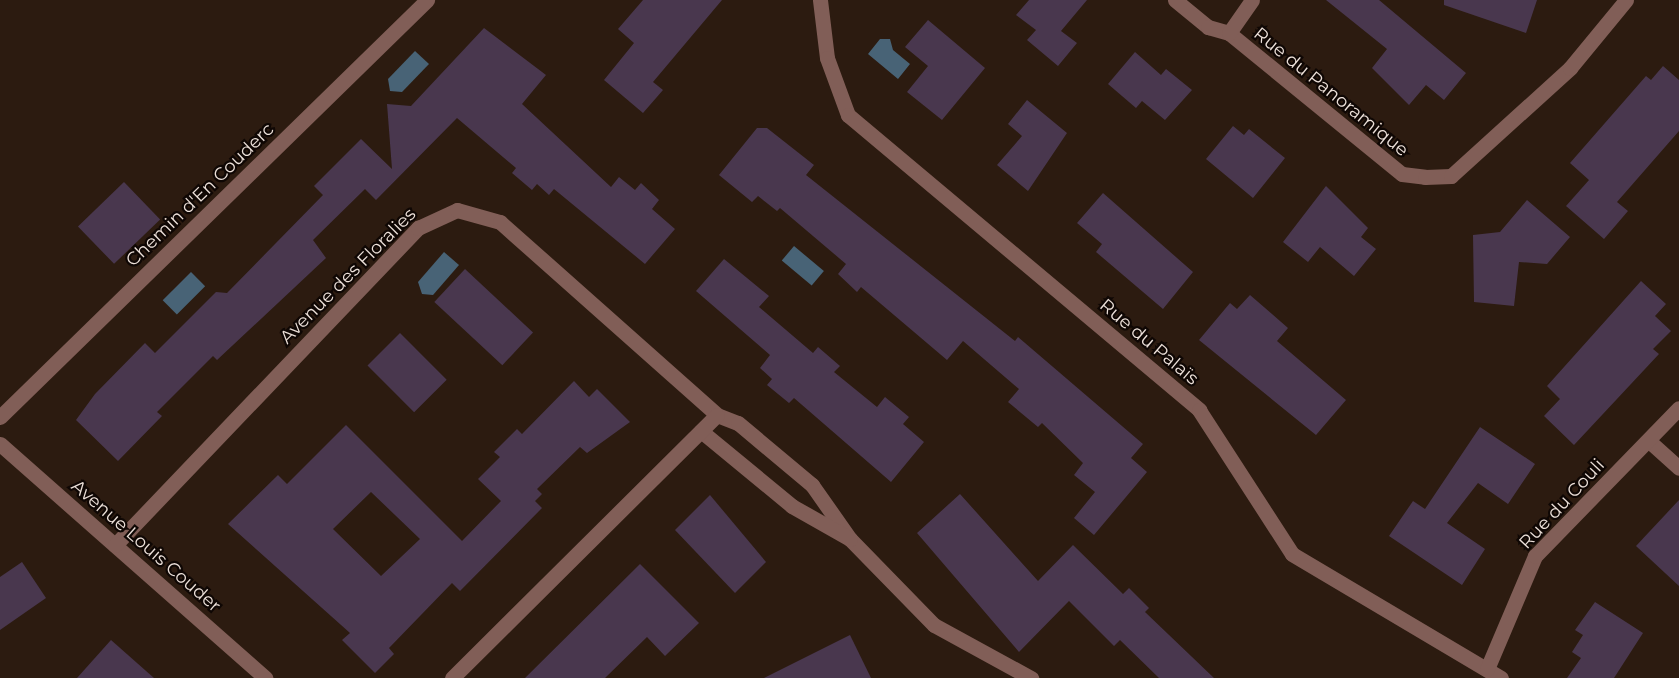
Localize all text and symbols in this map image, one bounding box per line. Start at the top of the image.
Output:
street label: Rue du Panoramique [1249,23,1413,161]
street label: Chemin d'En Couderc [122,119,278,271]
street label: Avenue des Floralies [276,204,420,348]
street label: Rue du Palaïs [1095,294,1203,390]
street label: Rue du Couli [1515,455,1609,553]
street label: Avenue Louis Couder [67,475,225,617]

